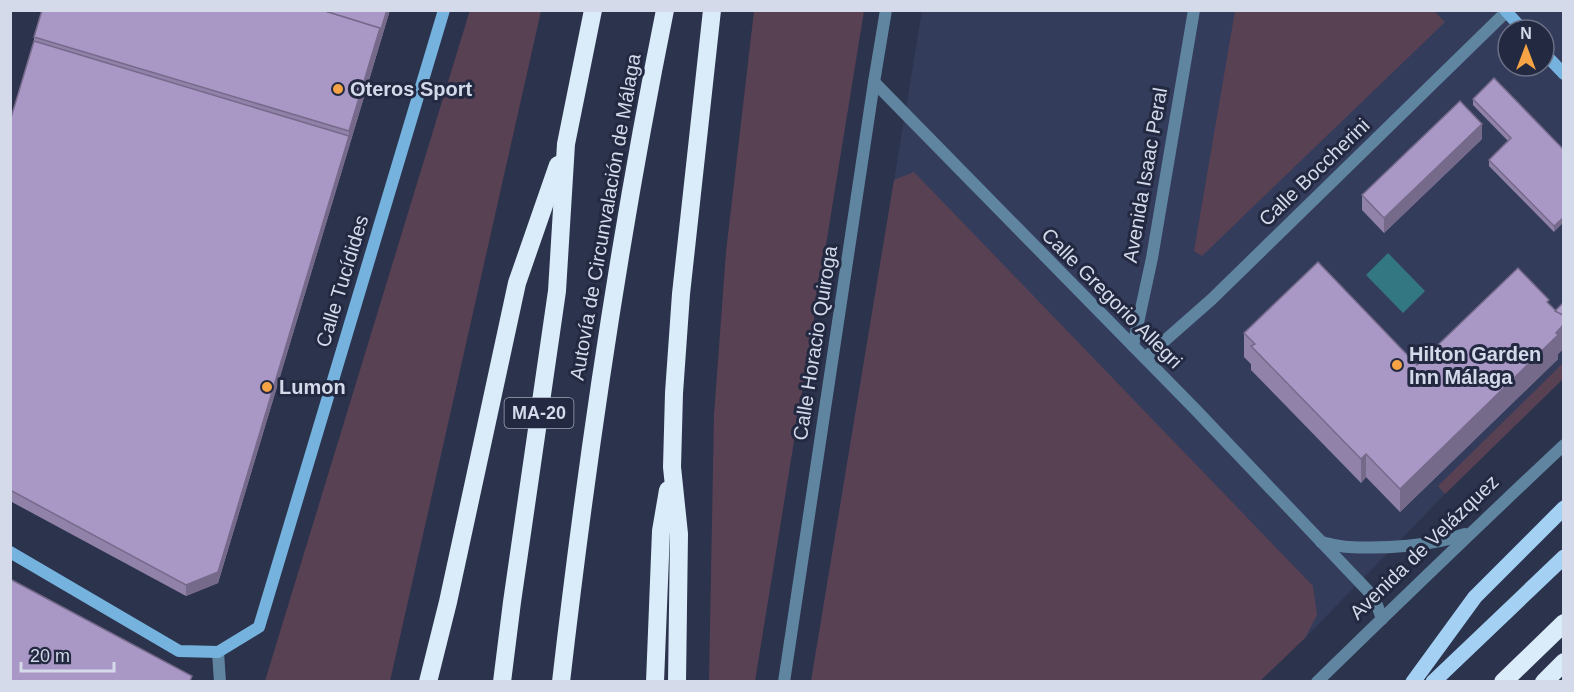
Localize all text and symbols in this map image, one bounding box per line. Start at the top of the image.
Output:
north arrow [1496,18,1556,78]
text: N [1520,25,1532,42]
street label: Autovía de Circunvalación de Málaga [565,51,645,382]
place label: Oteros Sport [350,78,473,100]
marker: Oteros Sport [331,82,345,96]
street label: Avenida Isaac Peral [1119,86,1171,264]
street label: Calle Boccherini [1254,114,1374,230]
street label: Calle Tucídides [311,212,373,350]
street label: Calle Gregorio Allegri [1037,223,1187,373]
street label: Calle Horacio Quiroga [789,243,841,442]
place label: Hilton Garden Inn Málaga [1409,343,1541,388]
marker: Hilton Garden Inn Málaga [1390,358,1404,372]
place label: Lumon [279,376,346,398]
marker: Lumon [260,380,274,394]
road number: MA-20 [504,398,574,428]
street label: Avenida de Velázquez [1345,470,1503,624]
scale bar [21,635,114,673]
text: 20 m [30,646,70,666]

